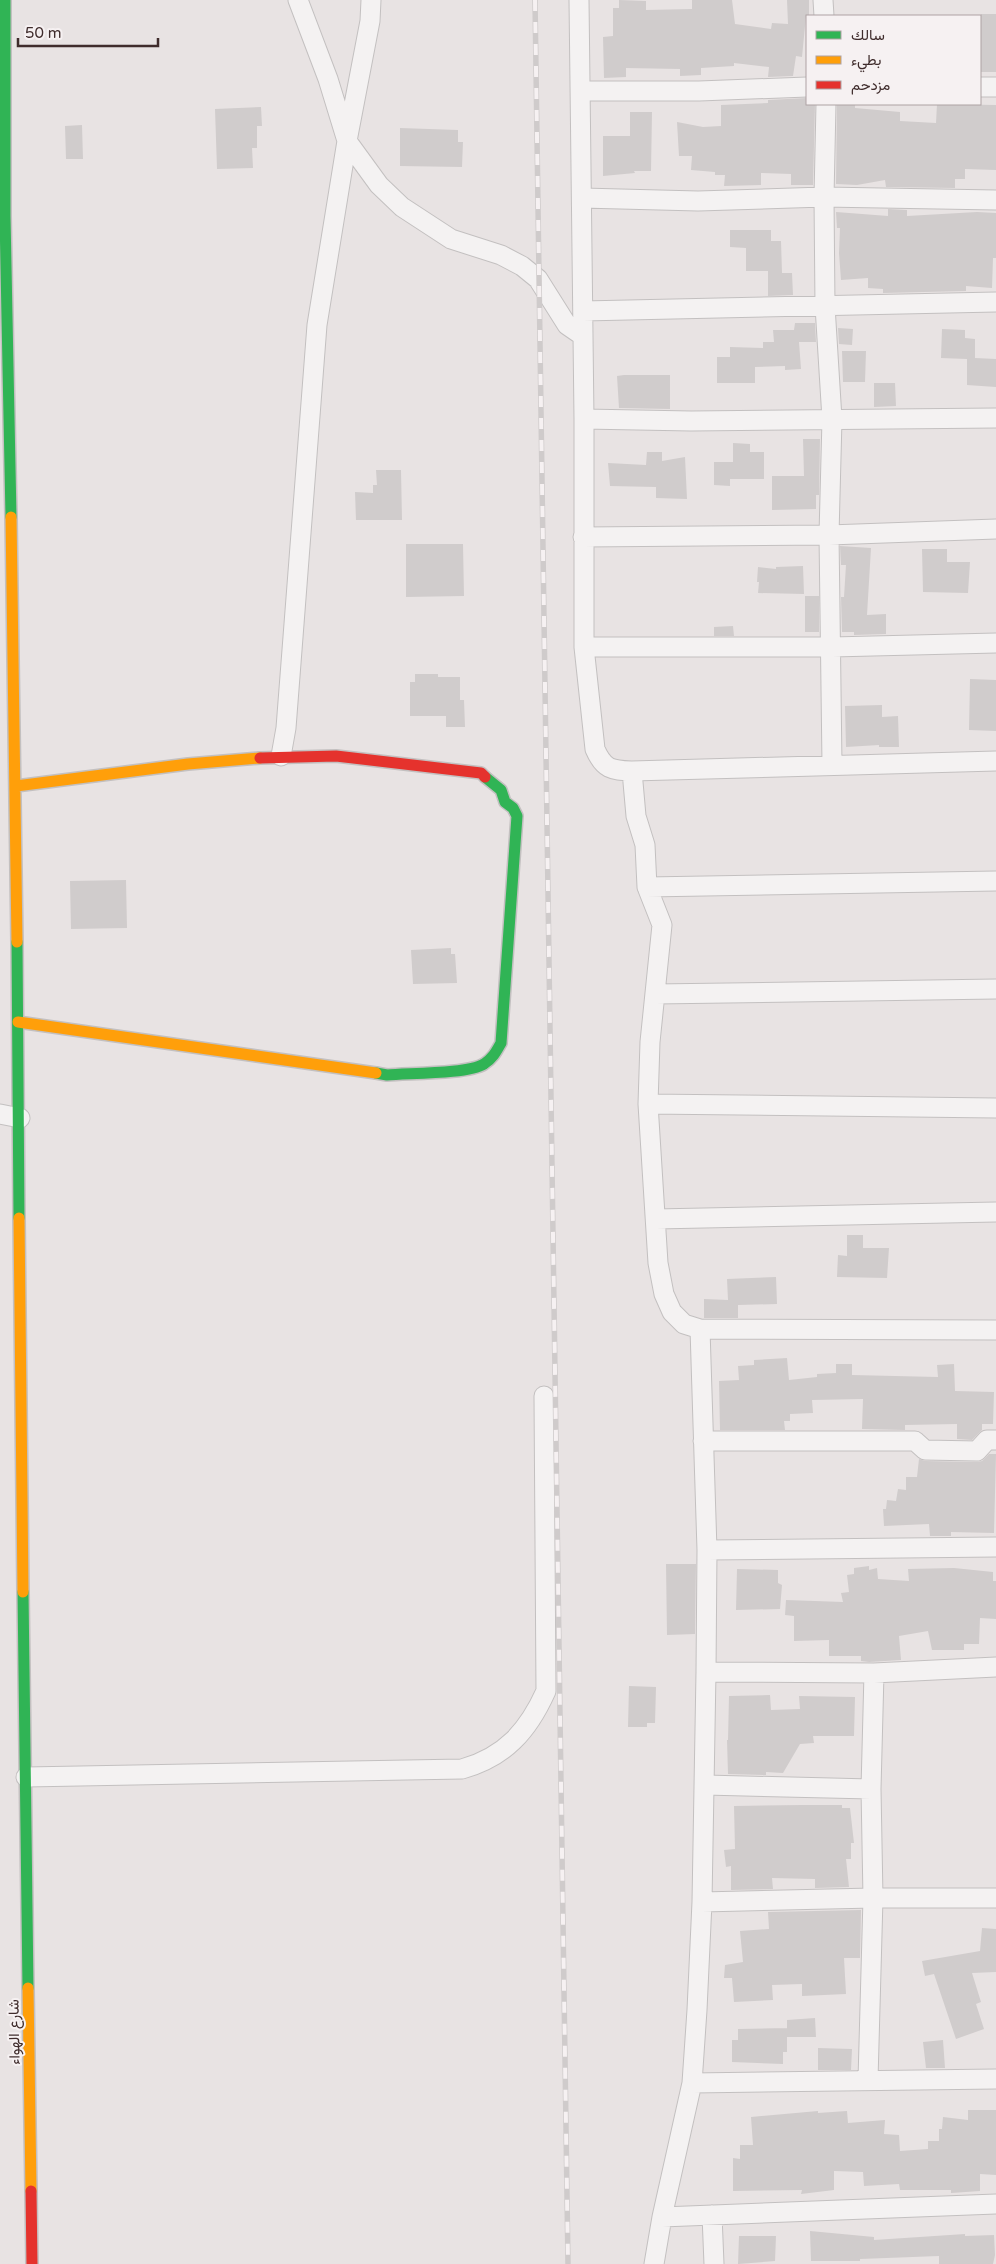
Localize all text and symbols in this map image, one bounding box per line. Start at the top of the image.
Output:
scale bar [18,15,158,47]
legend [806,15,981,105]
text: 50 m [25,24,62,42]
text: سالك [851,26,885,44]
text: بطيء [851,51,881,73]
text: مزدحم [851,76,890,95]
street label: شارع الهواء [4,1999,26,2065]

